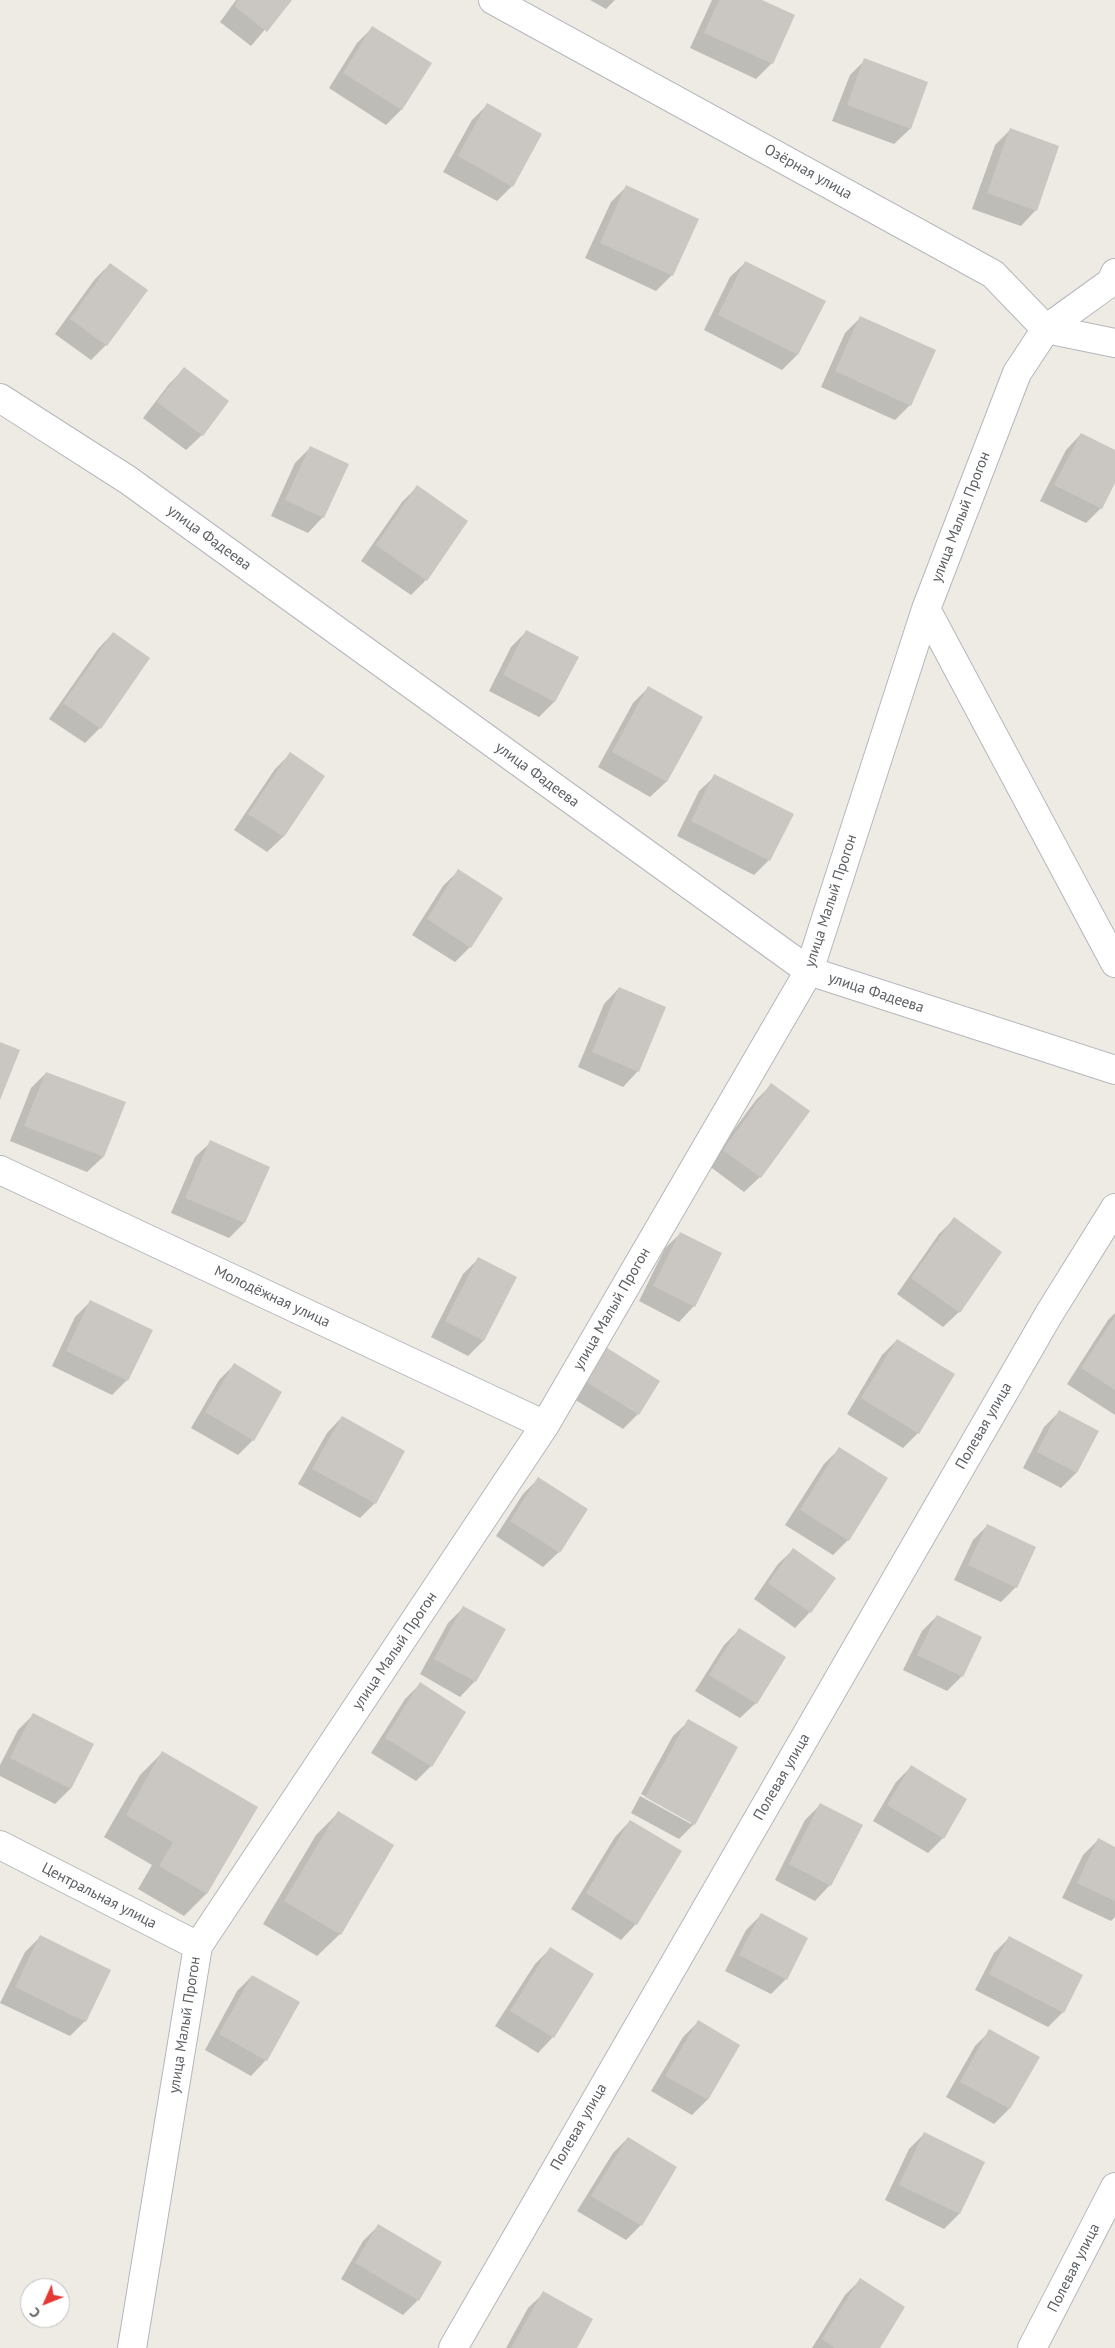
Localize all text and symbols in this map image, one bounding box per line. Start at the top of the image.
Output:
street label: Озёрная улица [761,141,855,203]
street label: улица Малый Прогон [928,449,994,585]
street label: улица Фадеева [163,501,255,575]
street label: улица Фадеева [491,738,583,812]
street label: улица Малый Прогон [801,832,861,970]
street label: улица Фадеева [826,969,926,1017]
street label: улица Малый Прогон [570,1244,654,1374]
street label: Молодёжная улица [211,1262,333,1332]
street label: Полевая улица [952,1379,1016,1473]
street label: улица Малый Прогон [349,1589,441,1713]
street label: Полевая улица [750,1730,814,1824]
street label: Центральная улица [39,1859,159,1933]
street label: улица Малый Прогон [165,1955,205,2095]
street label: Полевая улица [547,2080,611,2174]
street label: Полевая улица [1044,2221,1104,2315]
north arrow [20,2278,70,2328]
text: С [26,2304,44,2322]

